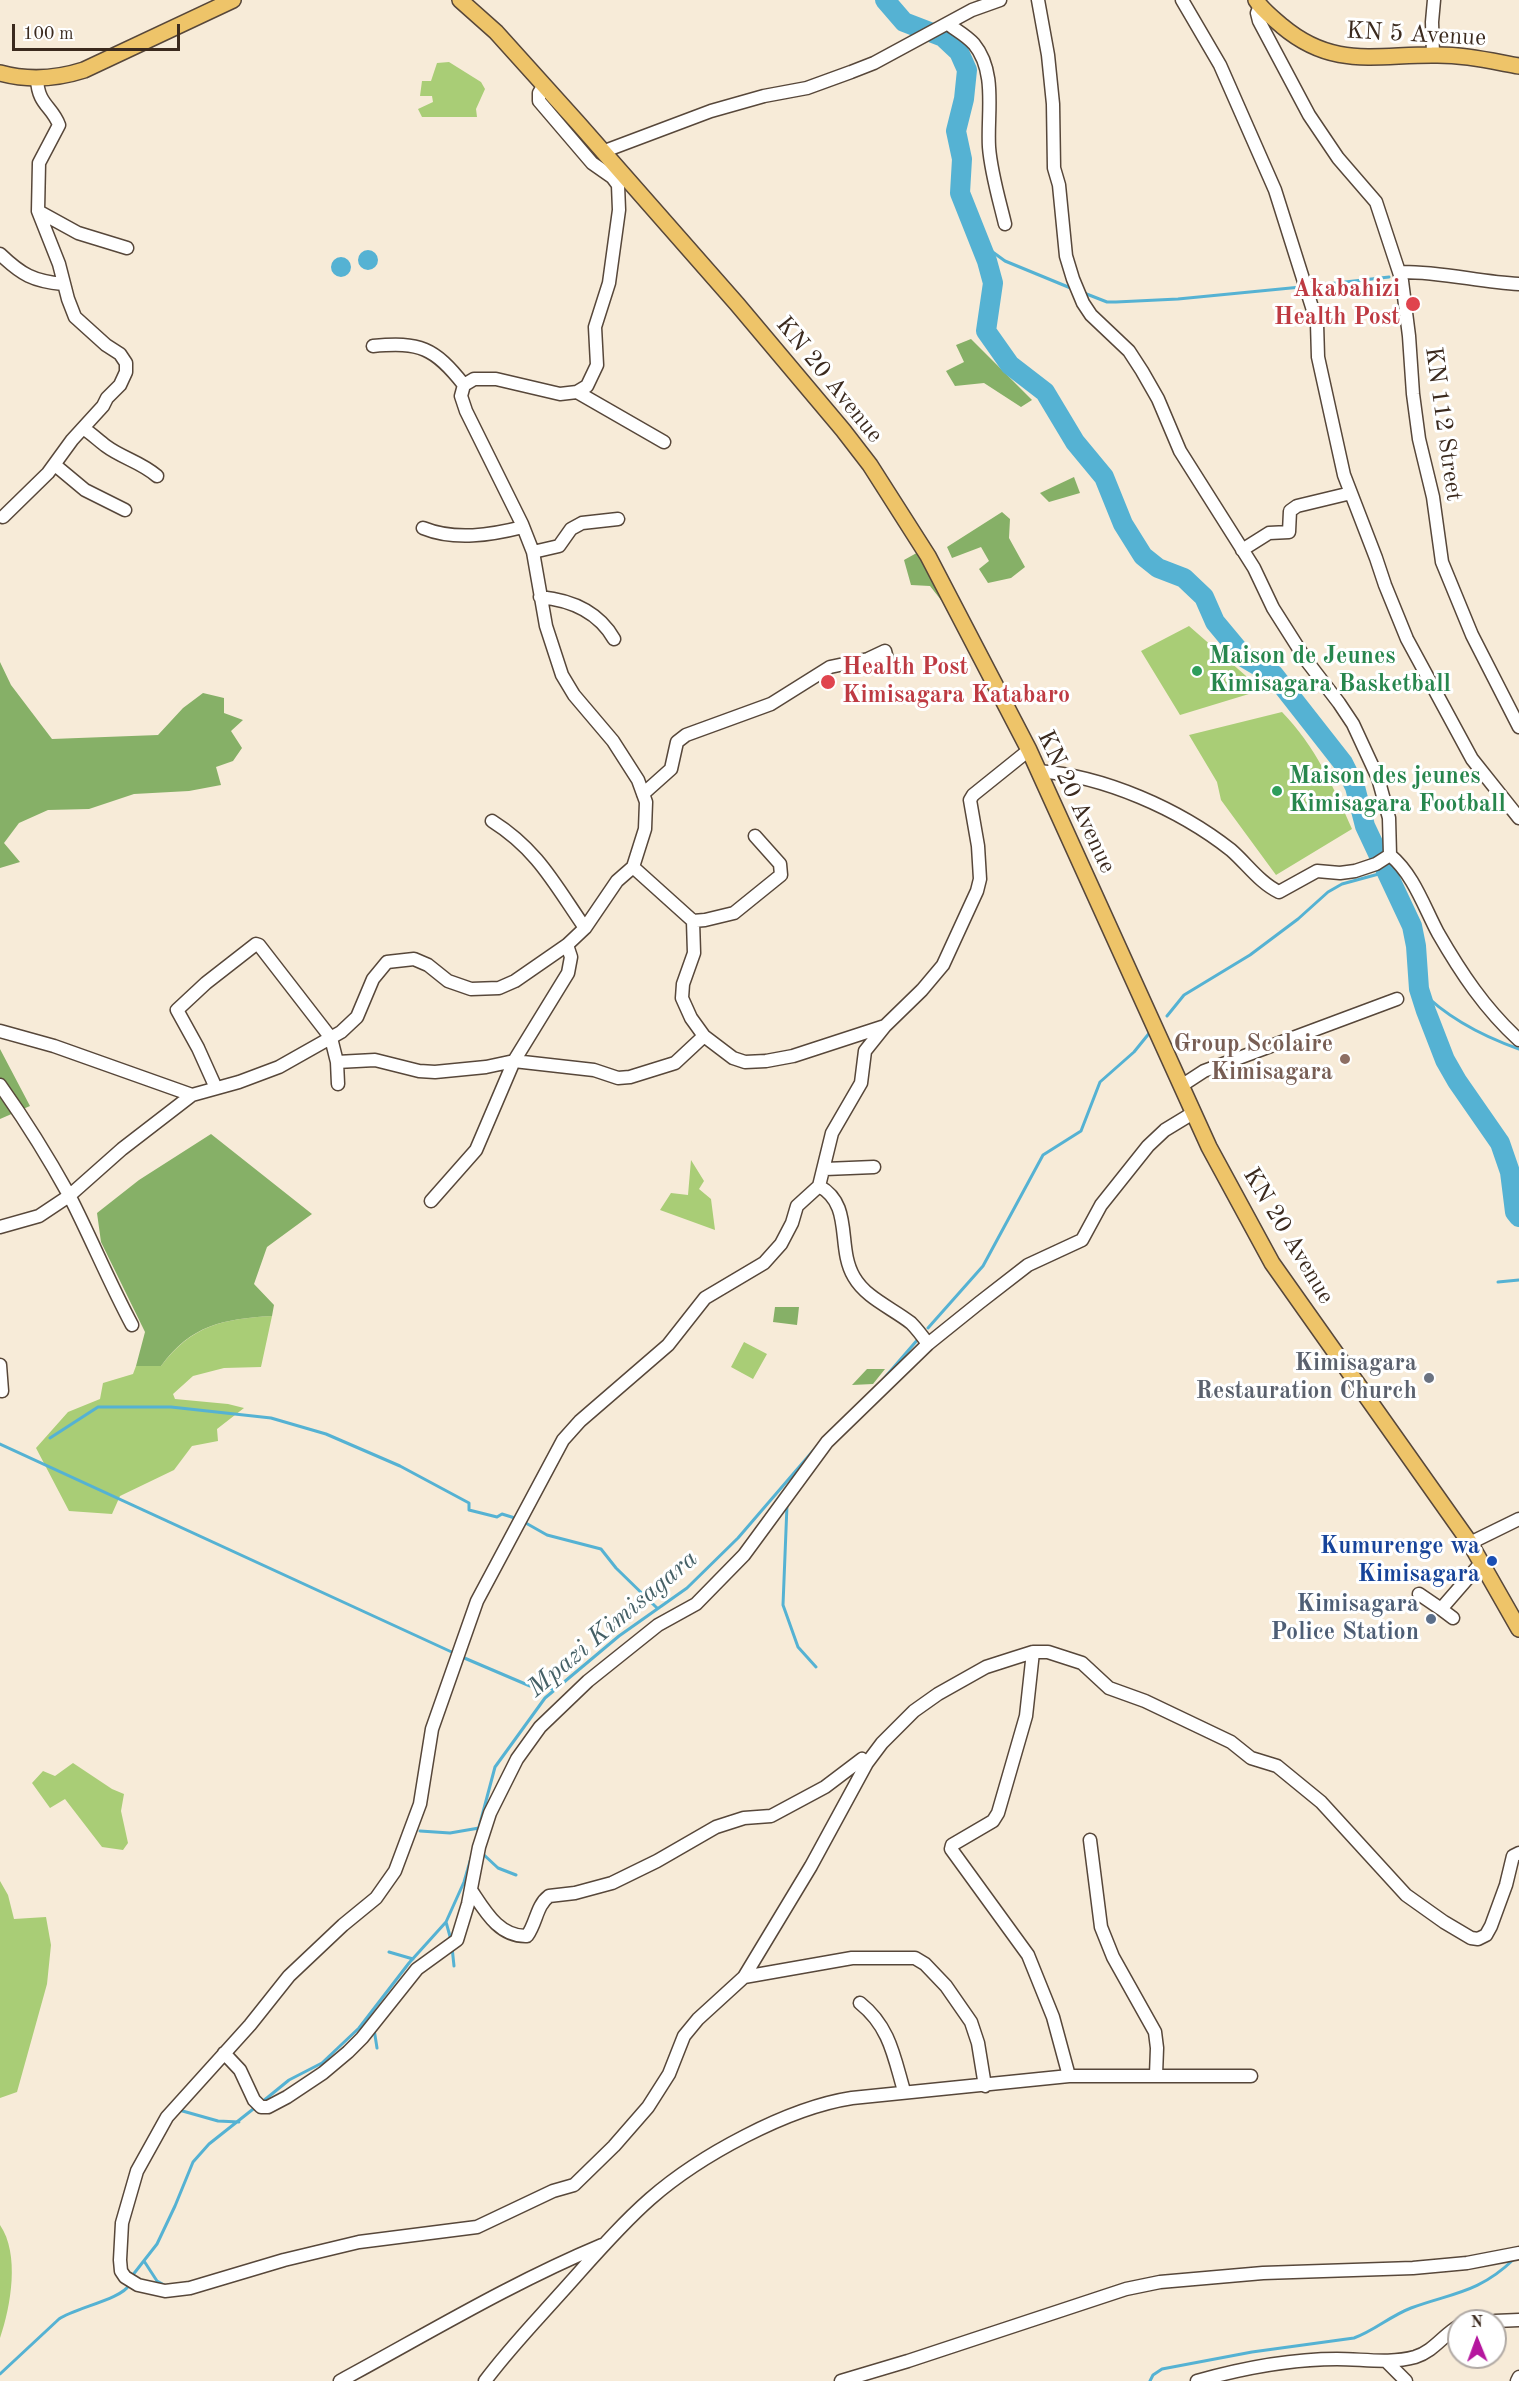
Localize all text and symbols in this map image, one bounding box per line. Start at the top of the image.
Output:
scale bar [15,12,183,50]
street label: KN 5 Avenue [1345,17,1487,53]
text: 100 m [23,25,74,43]
place label: Akabahizi Health Post [1274,276,1400,332]
marker: Akabahizi Health Post [1404,295,1422,313]
street label: KN 20 Avenue [769,311,889,449]
street label: KN 112 Street [1418,345,1468,503]
place label: Maison de Jeunes Kimisagara Basketball [1209,643,1451,699]
place label: Health Post Kimisagara Katabaro [842,654,1070,710]
marker: Maison de Jeunes Kimisagara Basketball [1190,664,1204,678]
marker: Health Post Kimisagara Katabaro [819,673,837,691]
street label: KN 20 Avenue [1030,726,1122,878]
place label: Maison des jeunes Kimisagara Football [1289,763,1506,819]
marker: Maison des jeunes Kimisagara Football [1270,784,1284,798]
place label: Group Scolaire Kimisagara [1174,1031,1333,1087]
marker: Group Scolaire Kimisagara [1338,1052,1352,1066]
street label: KN 20 Avenue [1236,1163,1340,1309]
place label: Kimisagara Restauration Church [1196,1350,1417,1406]
marker: Kimisagara Restauration Church [1422,1371,1436,1385]
place label: Kumurenge wa Kimisagara [1320,1533,1480,1589]
water label: Mpazi Kimisagara [521,1544,705,1704]
marker: Kumurenge wa Kimisagara [1485,1554,1499,1568]
place label: Kimisagara Police Station [1270,1591,1419,1647]
marker: Kimisagara Police Station [1424,1612,1438,1626]
north arrow [1447,2309,1507,2369]
text: N [1470,2315,1483,2331]

